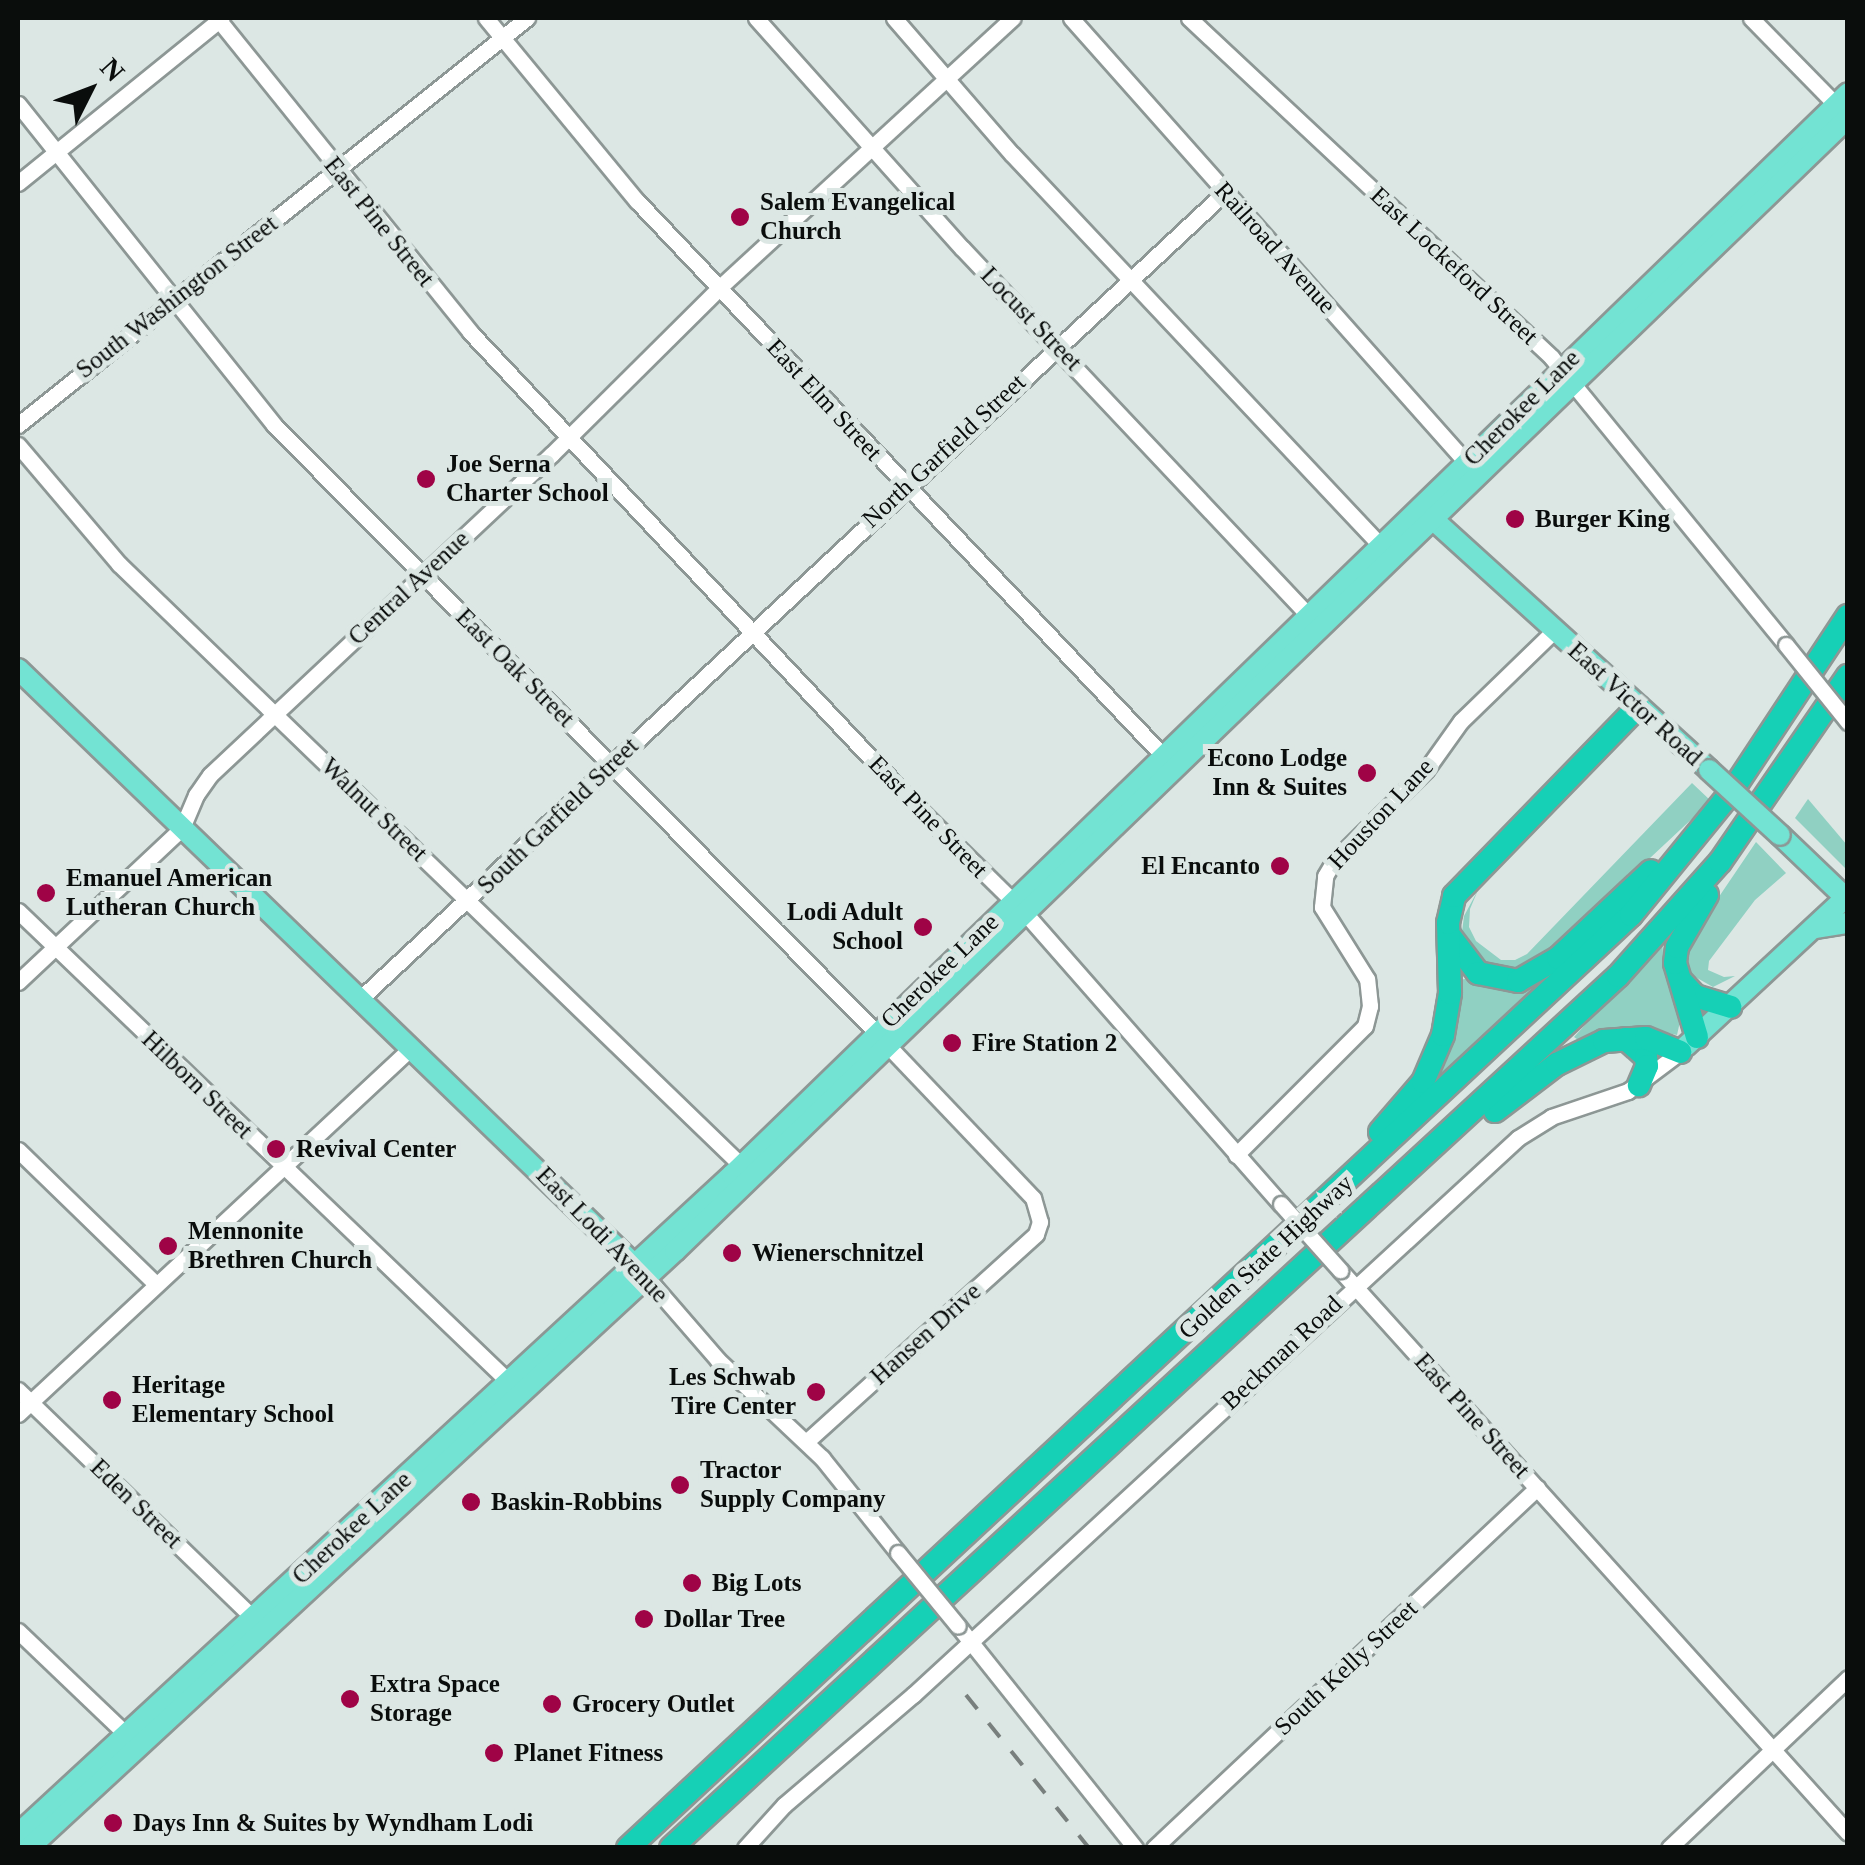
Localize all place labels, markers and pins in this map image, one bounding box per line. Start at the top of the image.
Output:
place label: Salem Evangelical Church [760,188,955,247]
marker: Salem Evangelical Church [729,206,751,228]
place label: Joe Serna Charter School [446,450,609,509]
marker: Joe Serna Charter School [415,468,437,490]
place label: Burger King [1535,504,1670,534]
marker: Burger King [1504,508,1526,530]
place label: Econo Lodge Inn & Suites [1207,744,1347,803]
marker: Econo Lodge Inn & Suites [1356,762,1378,784]
place label: El Encanto [1141,851,1260,881]
marker: El Encanto [1269,855,1291,877]
place label: Emanuel American Lutheran Church [66,864,274,923]
marker: Emanuel American Lutheran Church [35,882,57,904]
place label: Lodi Adult School [786,898,903,957]
marker: Lodi Adult School [912,916,934,938]
place label: Fire Station 2 [972,1028,1117,1058]
marker: Fire Station 2 [941,1032,963,1054]
place label: Revival Center [296,1134,456,1164]
marker: Revival Center [265,1138,287,1160]
place label: Mennonite Brethren Church [188,1217,372,1276]
marker: Mennonite Brethren Church [157,1235,179,1257]
place label: Wienerschnitzel [752,1238,924,1268]
marker: Wienerschnitzel [721,1242,743,1264]
place label: Les Schwab Tire Center [669,1363,796,1422]
place label: Heritage Elementary School [132,1371,334,1430]
marker: Les Schwab Tire Center [805,1381,827,1403]
marker: Heritage Elementary School [101,1389,123,1411]
place label: Tractor Supply Company [700,1456,885,1515]
marker: Tractor Supply Company [669,1474,691,1496]
place label: Baskin-Robbins [491,1487,662,1517]
marker: Baskin-Robbins [460,1491,482,1513]
place label: Big Lots [712,1568,802,1598]
marker: Big Lots [681,1572,703,1594]
place label: Dollar Tree [664,1604,786,1634]
marker: Dollar Tree [633,1608,655,1630]
place label: Extra Space Storage [370,1670,500,1729]
marker: Extra Space Storage [339,1688,361,1710]
place label: Grocery Outlet [572,1689,735,1719]
marker: Grocery Outlet [541,1693,563,1715]
place label: Planet Fitness [514,1738,663,1768]
marker: Planet Fitness [483,1742,505,1764]
place label: Days Inn & Suites by Wyndham Lodi [133,1808,534,1838]
marker: Days Inn & Suites by Wyndham Lodi [102,1812,124,1834]

